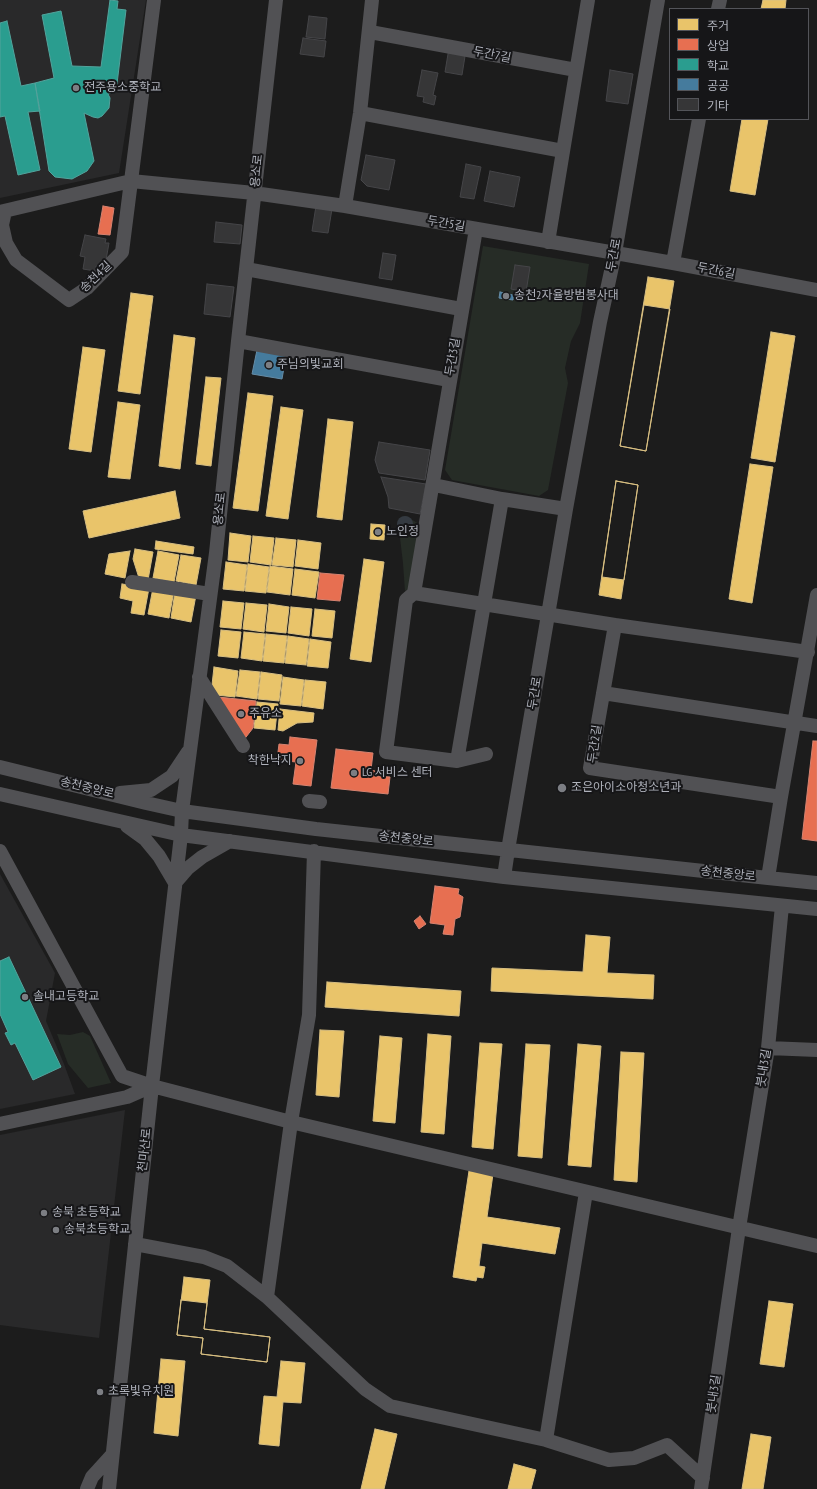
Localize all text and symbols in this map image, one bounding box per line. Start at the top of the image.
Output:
legend [669,8,809,120]
text: 주거 [707,18,729,33]
text: 상업 [707,38,729,53]
street label: 두간7길 [472,44,512,66]
text: 학교 [707,58,729,73]
text: 공공 [707,78,729,93]
place label: 전주용소중학교 [84,81,161,95]
marker: 전주용소중학교 [71,83,81,93]
text: 기타 [707,98,729,113]
street label: 용소로 [248,154,266,188]
street label: 두간5길 [426,214,466,234]
street label: 두간로 [604,237,624,273]
street label: 송천4길 [77,258,115,296]
street label: 두간6길 [696,260,736,282]
place label: 송천2자율방범봉사대 [514,289,619,303]
marker: 송천2자율방범봉사대 [501,291,511,301]
street label: 두간3길 [443,337,463,377]
place label: 주님의빛교회 [277,358,343,372]
marker: 주님의빛교회 [264,360,274,370]
street label: 용소로 [211,492,229,526]
place label: 노인정 [386,525,419,539]
marker: 노인정 [373,527,383,537]
street label: 두간로 [525,675,545,711]
place label: 주유소 [249,707,282,721]
marker: 주유소 [236,709,246,719]
street label: 두간2길 [585,724,605,764]
place label: 착한낙지 [248,754,292,768]
marker: 착한낙지 [295,756,305,766]
place label: LG 서비스 센터 [362,766,432,780]
marker: LG 서비스 센터 [349,768,359,778]
street label: 송천중앙로 [58,774,116,802]
place label: 조은아이소아청소년과 [571,781,681,795]
marker: 조은아이소아청소년과 [556,782,568,794]
street label: 송천중앙로 [378,829,434,849]
street label: 송천중앙로 [700,864,756,884]
place label: 솔내고등학교 [33,990,99,1004]
marker: 솔내고등학교 [20,992,30,1002]
street label: 붓내3길 [754,1048,774,1088]
street label: 천마산로 [136,1127,154,1173]
place label: 송북 초등학교 [52,1206,121,1220]
marker: 송북 초등학교 [39,1208,49,1218]
place label: 송북초등학교 [64,1223,130,1237]
marker: 송북초등학교 [51,1225,61,1235]
street label: 붓내3길 [704,1374,724,1414]
place label: 초록빛유치원 [108,1385,174,1399]
marker: 초록빛유치원 [95,1387,105,1397]

